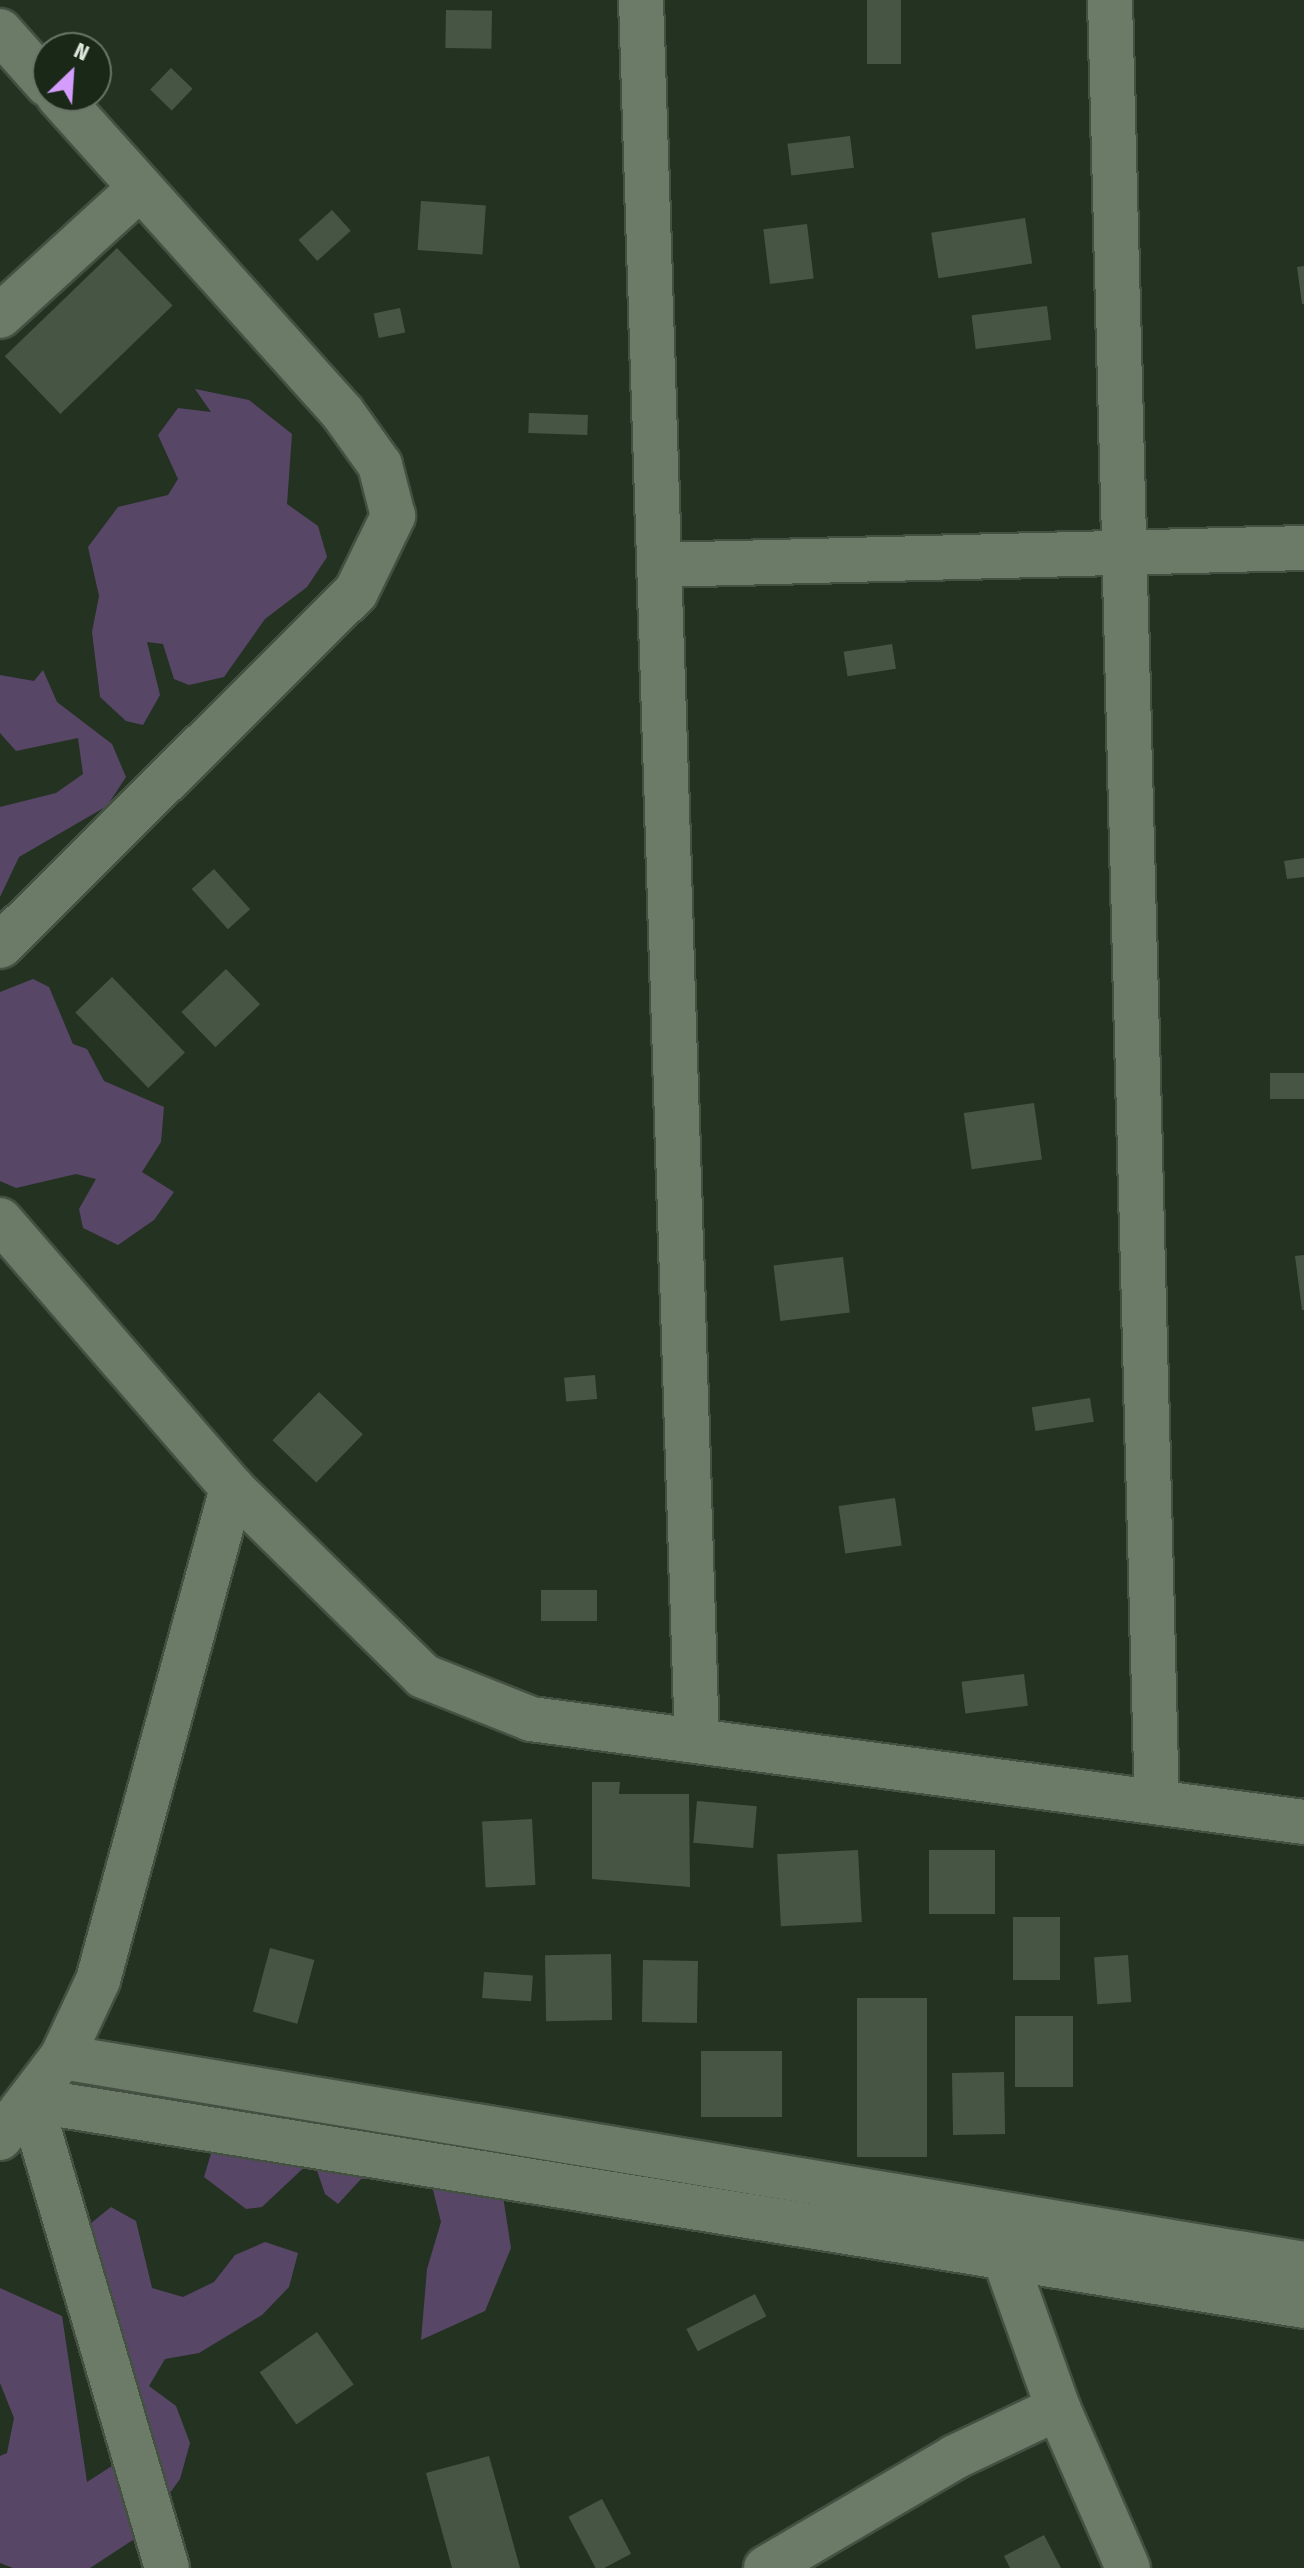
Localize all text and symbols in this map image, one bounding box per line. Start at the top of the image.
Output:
north arrow [32,32,112,112]
text: N [70,37,93,67]

